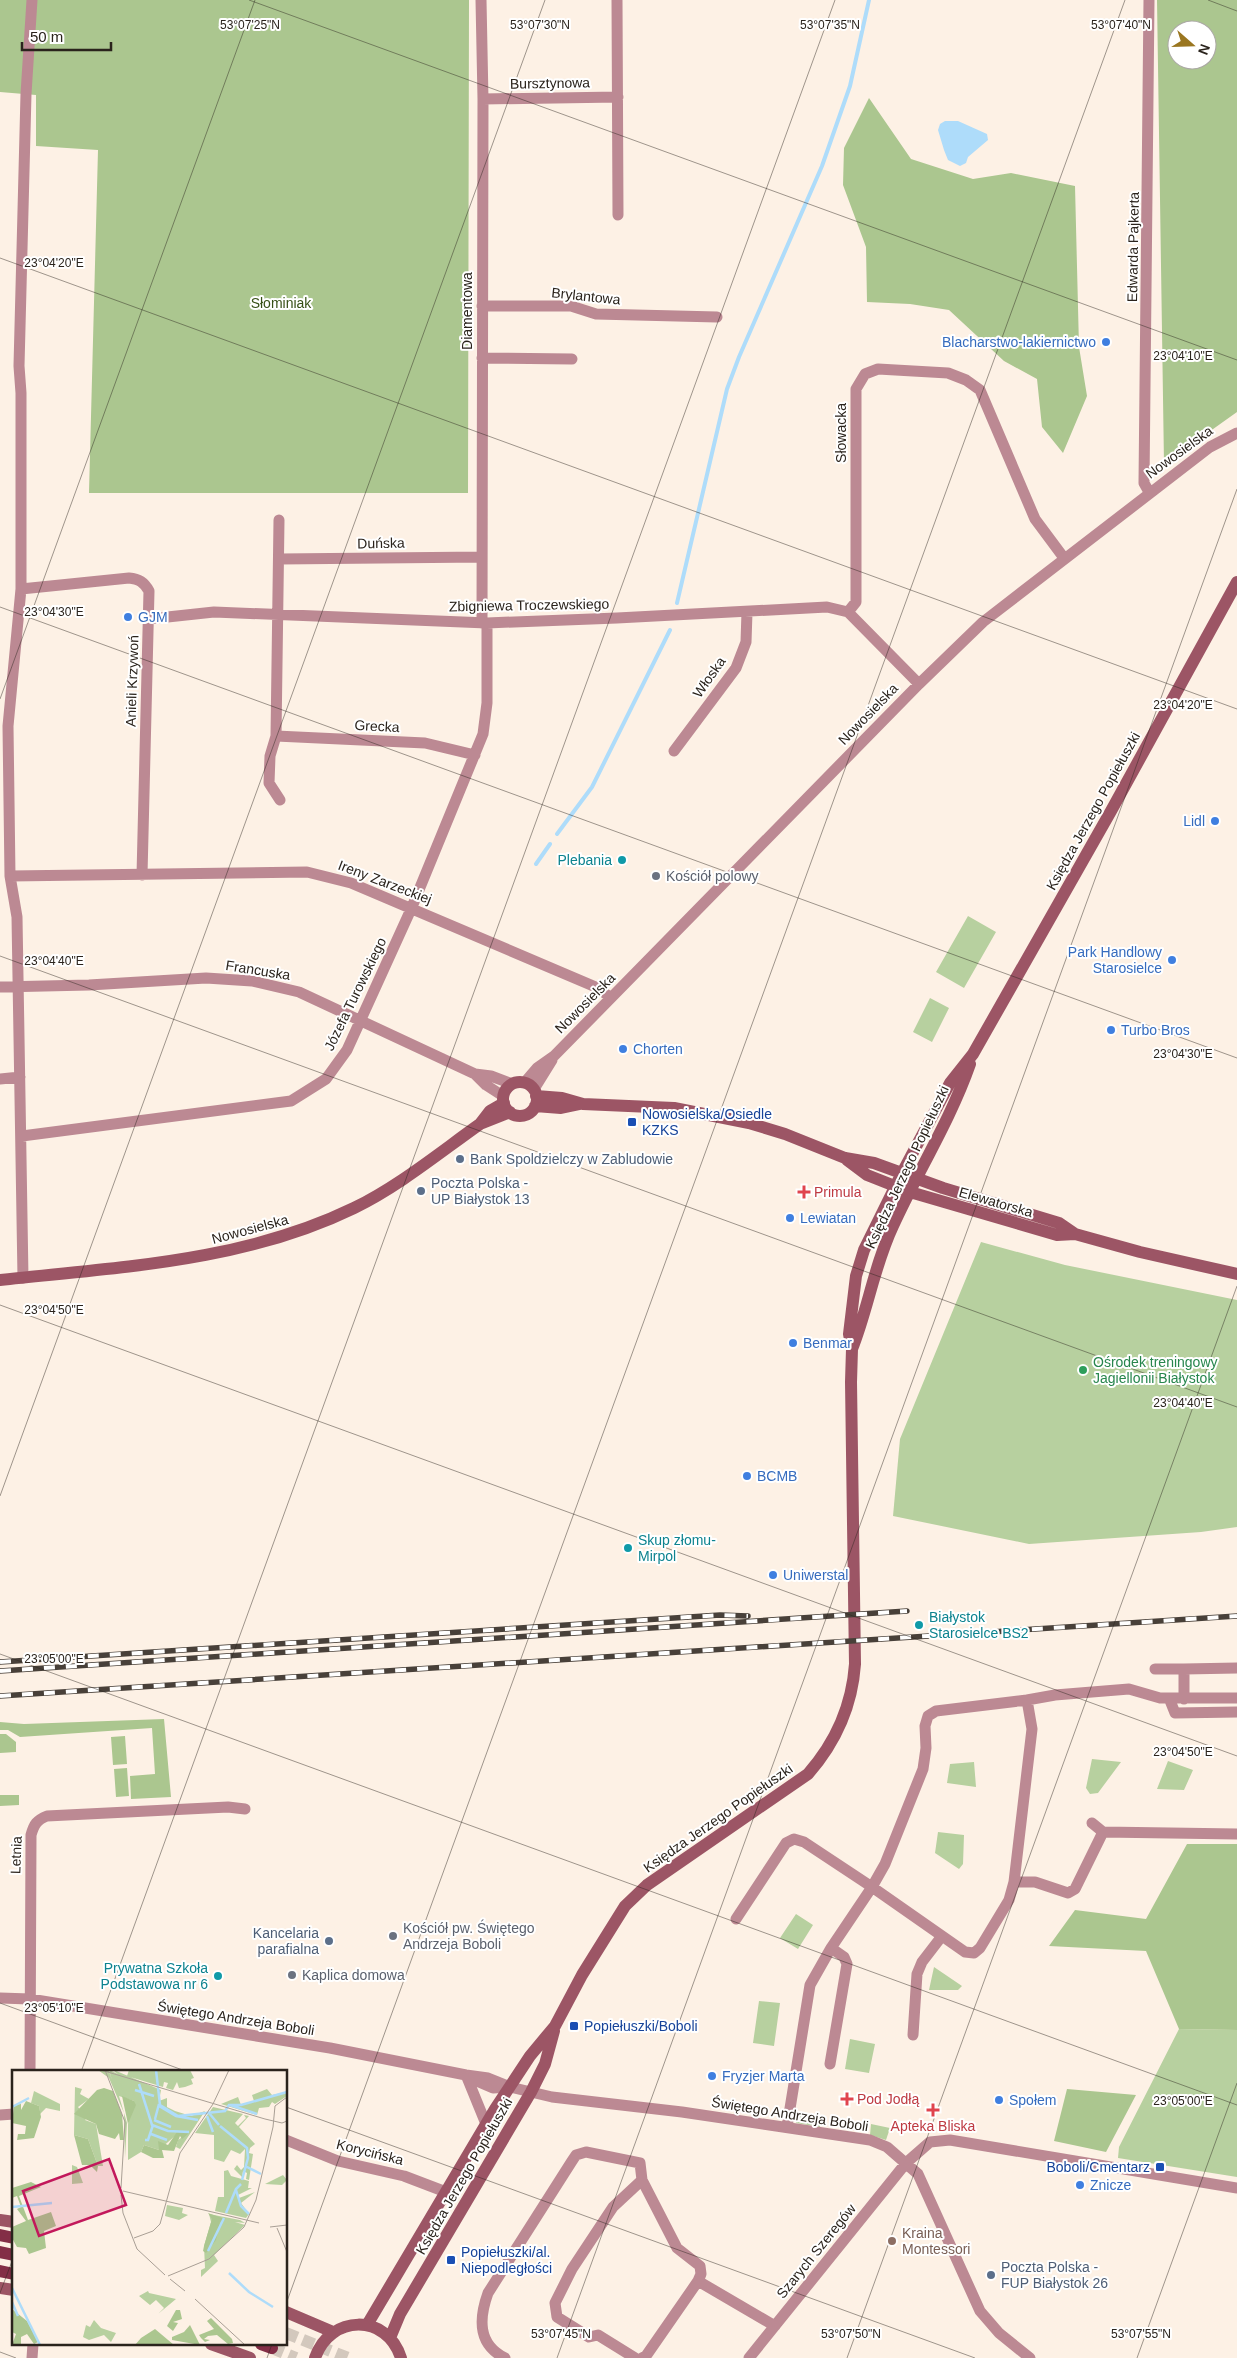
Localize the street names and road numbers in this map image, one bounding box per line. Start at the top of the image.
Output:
street label: Bursztynowa [510,74,590,92]
street label: Edwarda Pajkerta [1124,191,1142,302]
street label: Diamentowa [459,272,475,350]
street label: Brylantowa [551,284,621,308]
street label: Słowacka [833,403,849,463]
street label: Nowosielska [1143,422,1216,482]
street label: Duńska [357,535,405,551]
street label: Zbigniewa Troczewskiego [449,596,609,614]
street label: Anieli Krzywoń [122,635,142,727]
street label: Włoska [689,653,729,700]
street label: Nowosielska [835,680,901,748]
street label: Grecka [354,717,400,735]
street label: Księdza Jerzego Popiełuszki [1043,729,1143,893]
street label: Ireny Zarzeckiej [336,857,434,907]
street label: Józefa Turowskiego [321,935,389,1053]
street label: Francuska [224,957,292,983]
street label: Nowosielska [552,969,619,1036]
street label: Księdza Jerzego Popiełuszki [862,1083,952,1251]
street label: Elewatorska [957,1184,1035,1220]
street label: Nowosielska [210,1211,290,1247]
street label: Księdza Jerzego Popiełuszki [640,1760,796,1876]
street label: Letnia [7,1835,25,1874]
street label: Świętego Andrzeja Boboli [156,1997,316,2038]
street label: Świętego Andrzeja Boboli [710,2093,870,2134]
street label: Księdza Jerzego Popiełuszki [413,2095,515,2257]
street label: Korycińska [335,2136,405,2168]
street label: Szarych Szeregów [773,2200,860,2301]

